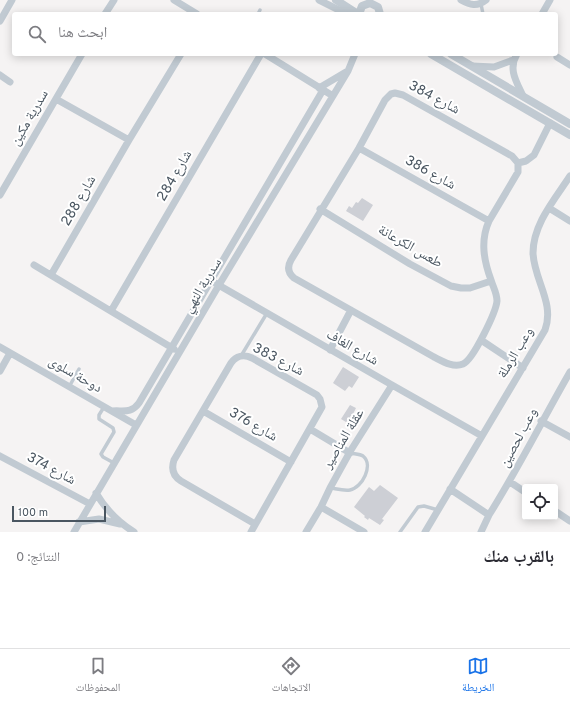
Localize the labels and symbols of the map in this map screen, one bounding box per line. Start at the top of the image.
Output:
street label: شارع 384 [405,77,463,119]
street label: سدرية مكين [7,87,53,149]
street label: شارع 284 [154,148,196,204]
street label: شارع 386 [402,152,458,194]
street label: شارع 288 [58,173,100,229]
street label: طعس الكرعانة [375,222,445,272]
street label: سدرية النهي [180,255,227,317]
street label: وعب الرملة [494,324,538,382]
street label: شارع الغاف [323,326,381,370]
street label: شارع 383 [249,340,307,380]
street label: دوحة سلوى [45,353,105,397]
street label: شارع 376 [226,404,280,446]
street label: وعب لحصين [496,405,542,471]
street label: عقلة المناصير [319,406,369,473]
street label: شارع 374 [24,449,78,489]
scale bar [12,504,106,523]

